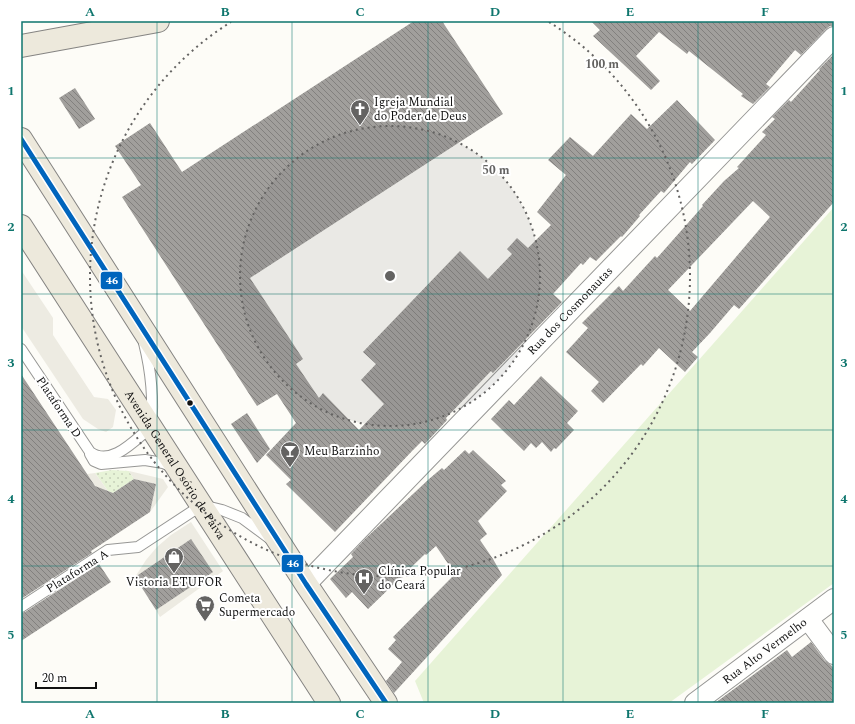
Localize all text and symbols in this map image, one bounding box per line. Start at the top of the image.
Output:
text: A [85,2,95,22]
text: B [220,2,230,22]
text: C [355,2,365,22]
text: D [490,2,500,22]
text: E [626,2,635,22]
text: F [761,2,769,22]
text: 100 m [585,55,619,74]
text: 1 [7,81,15,101]
text: 1 [840,81,848,101]
place label: Igreja Mundial do Poder de Deus [374,93,467,126]
church icon: Igreja Mundial do Poder de Deus [349,98,371,126]
text: 50 m [482,161,510,180]
text: 2 [7,217,15,237]
text: 2 [840,217,848,237]
street label: Rua dos Cosmonautas [523,262,618,360]
centre of rings [383,269,397,283]
line badge: 46 [100,271,123,290]
text: 46 [106,272,118,289]
text: 3 [7,353,15,373]
text: 3 [840,353,848,373]
street label: Plataforma D [31,373,86,442]
street label: Avenida General Osório de Paiva [119,386,230,544]
unlabelled marker [185,398,195,408]
bar icon: Meu Barzinho [279,440,301,468]
place label: Meu Barzinho [304,442,380,461]
text: 4 [7,489,15,509]
text: 4 [840,489,848,509]
street label: Plataforma A [42,545,112,598]
shop icon: Vistoria ETUFOR [163,546,185,574]
line badge: 46 [281,554,304,573]
text: 46 [287,555,299,572]
place label: Clínica Popular do Ceará [378,562,461,595]
hospital icon: Clínica Popular do Ceará [353,567,375,595]
place label: Vistoria ETUFOR [126,573,222,592]
place label: Cometa Supermercado [219,589,295,622]
supermarket icon: Cometa Supermercado [194,594,216,622]
street label: Rua Alto Vermelho [719,613,811,689]
text: 5 [7,625,15,645]
text: 5 [840,625,848,645]
scale bar [36,664,96,690]
text: 20 m [42,669,67,688]
text: A [85,704,95,724]
text: B [220,704,230,724]
text: C [355,704,365,724]
text: D [490,704,500,724]
text: E [626,704,635,724]
text: F [761,704,769,724]

